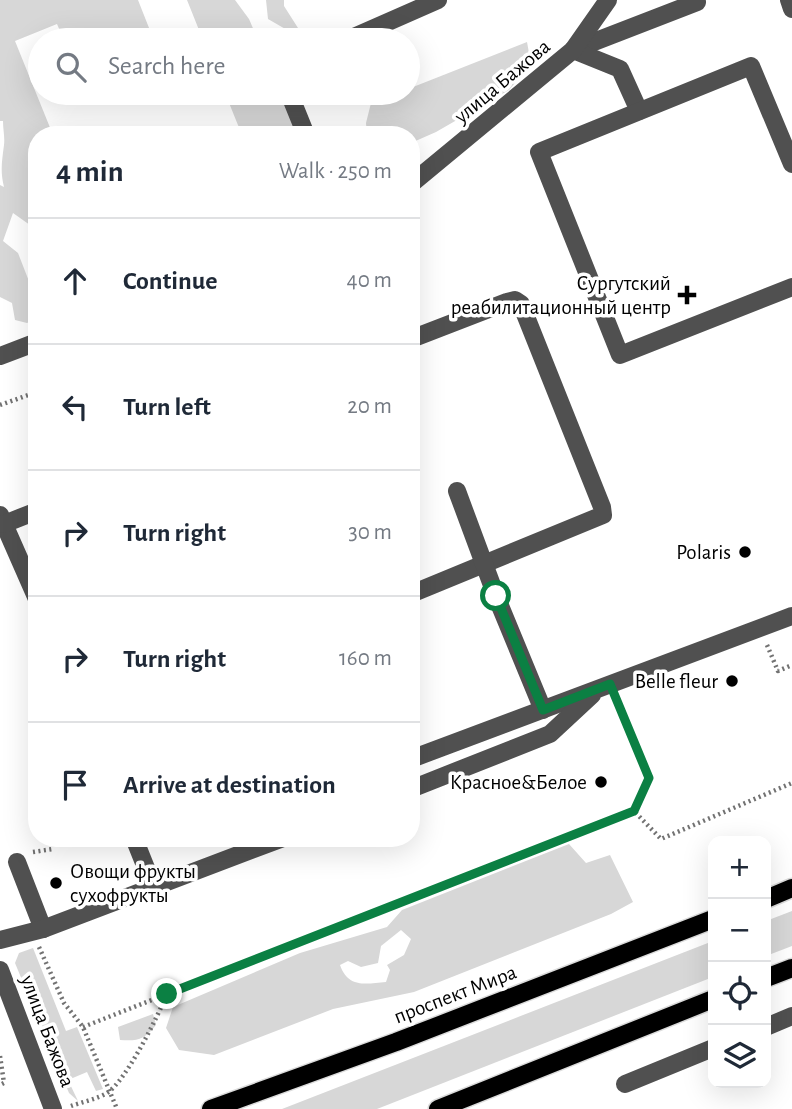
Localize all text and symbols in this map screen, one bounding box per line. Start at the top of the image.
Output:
search box [28,28,420,105]
street label: улица Бажова [450,35,554,128]
icon: search [52,48,90,86]
text: Search here [108,53,226,79]
text: 4 min [56,157,124,187]
text: Walk · 250 m [279,160,392,183]
icon: ahead [56,262,94,300]
text: Continue [123,268,218,294]
text: 40 m [347,269,392,292]
place label: Сургутский реабилитационный центр [451,273,671,318]
marker: Сургутский реабилитационный центр [677,285,697,305]
icon: left [56,388,94,426]
text: Turn left [123,394,211,420]
text: 20 m [347,395,392,418]
icon: right [56,514,94,552]
text: Turn right [123,520,226,546]
text: 30 m [348,521,392,544]
place label: Polaris [676,542,731,563]
marker: Polaris [737,544,753,560]
route start [480,580,511,611]
icon: right [56,640,94,678]
text: Turn right [123,646,226,672]
text: 160 m [339,647,392,670]
place label: Belle fleur [635,671,718,692]
marker: Belle fleur [724,673,740,689]
icon: arrive [56,766,94,804]
text: Arrive at destination [123,772,336,798]
place label: Красное&Белое [450,772,587,793]
marker: Красное&Белое [593,774,609,790]
map controls [708,836,771,1088]
button: + [708,836,771,899]
place label: Овощи фрукты сухофрукты [70,861,196,906]
marker: Овощи фрукты сухофрукты [48,875,64,891]
button: − [708,899,771,962]
street label: проспект Мира [391,961,520,1028]
button: locate [708,962,771,1025]
street label: улица Бажова [16,972,79,1090]
route end [151,978,182,1009]
button: layers [708,1025,771,1088]

